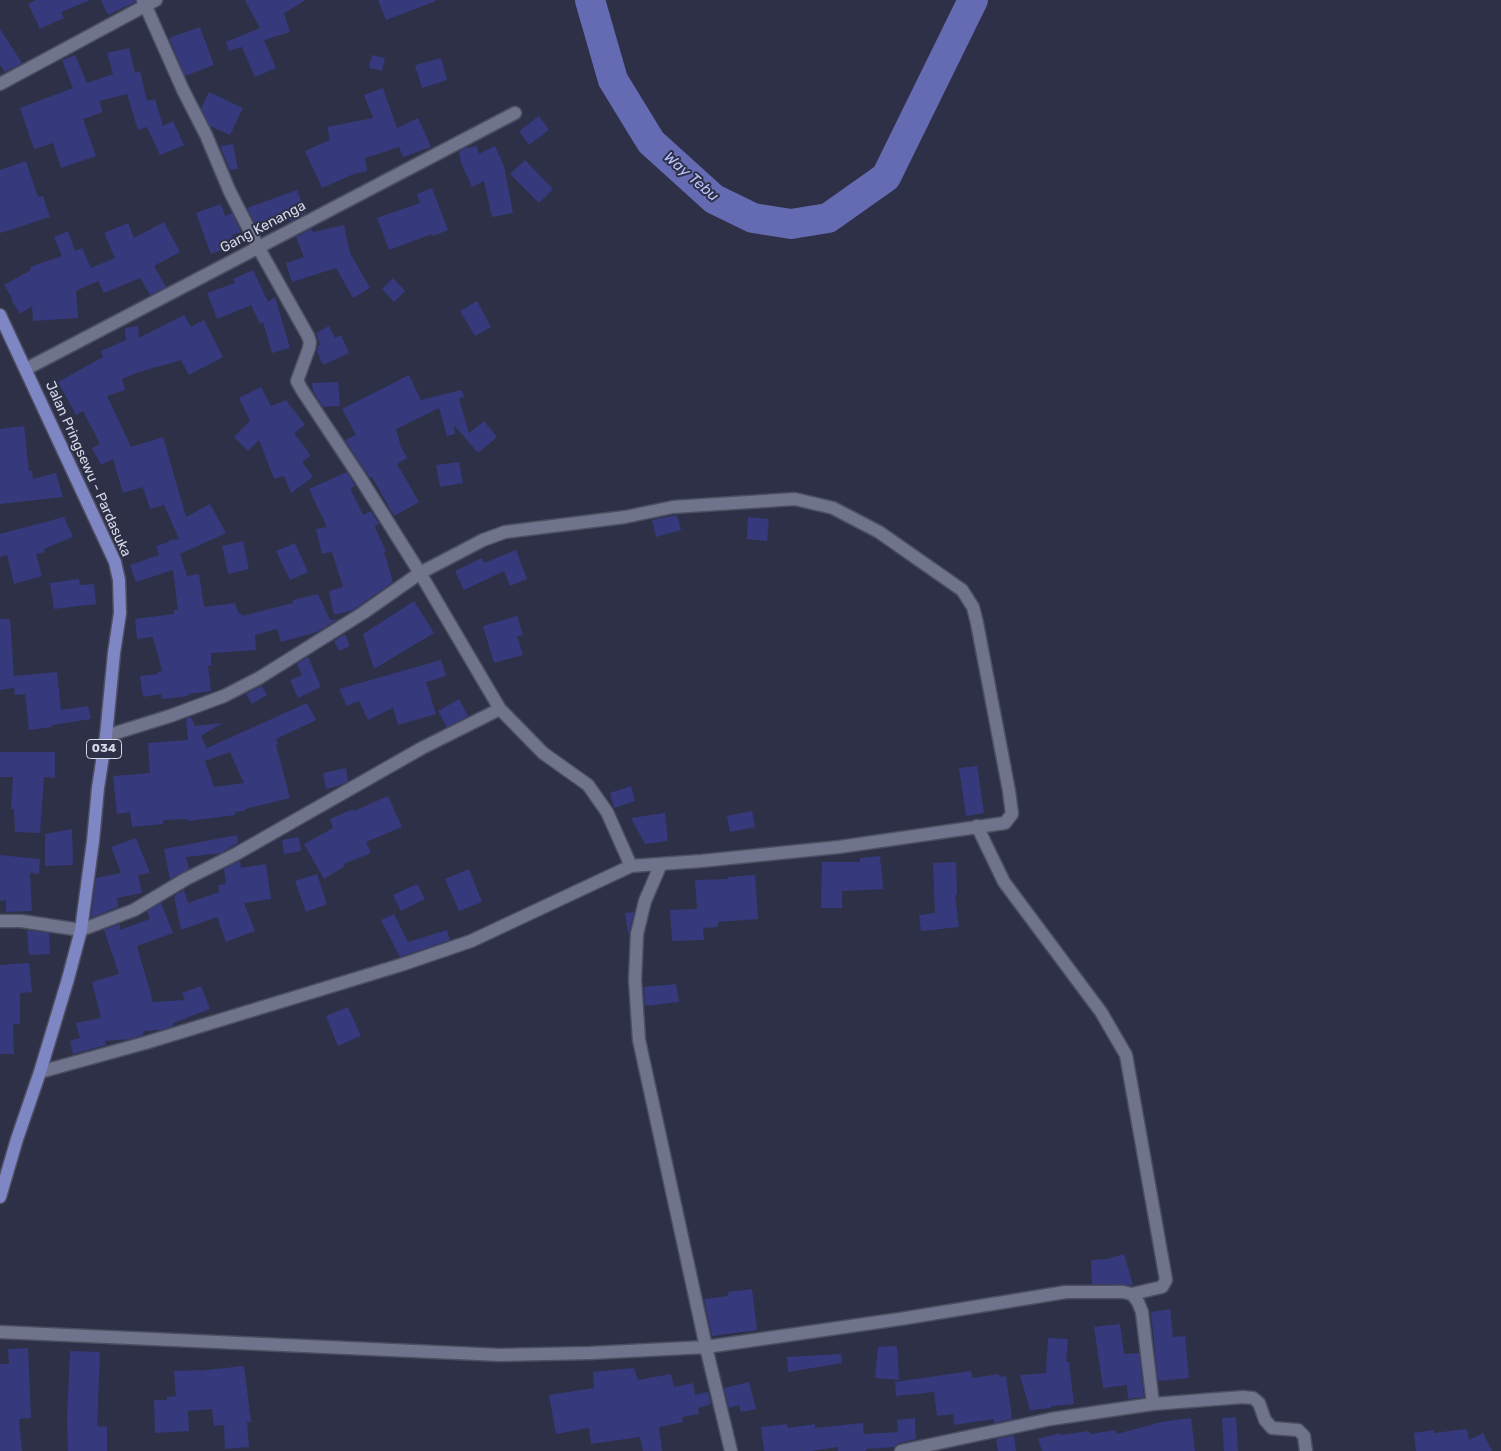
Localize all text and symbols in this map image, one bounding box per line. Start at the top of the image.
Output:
water label: Way Tebu [660,148,722,206]
street label: Gang Kenanga [217,197,309,257]
street label: Jalan Pringsewu - Pardasuka [42,379,134,559]
road number: 034 [86,740,122,759]

